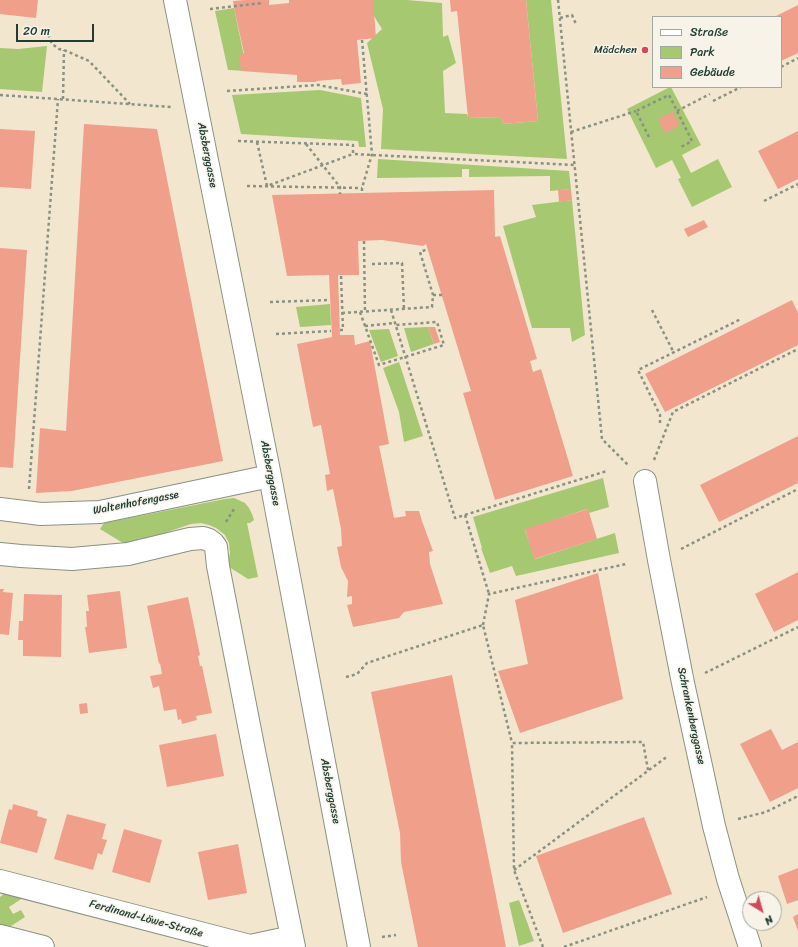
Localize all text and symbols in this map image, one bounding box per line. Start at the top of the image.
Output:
scale bar [18,16,96,42]
legend [652,16,782,88]
text: 20 m [23,20,50,42]
text: Straße [690,21,728,43]
text: Park [690,41,715,63]
place label: Mädchen [594,43,637,57]
marker: Mädchen [640,45,650,55]
text: Gebäude [690,61,735,83]
street label: Absberggasse [194,121,220,189]
street label: Absberggasse [257,439,283,507]
street label: Waltenhofengasse [92,488,180,518]
street label: Schrankenberggasse [674,666,708,766]
street label: Absberggasse [317,757,343,825]
north arrow [742,891,782,931]
street label: Ferdinand-Löwe-Straße [88,897,204,941]
text: N [760,910,778,930]

